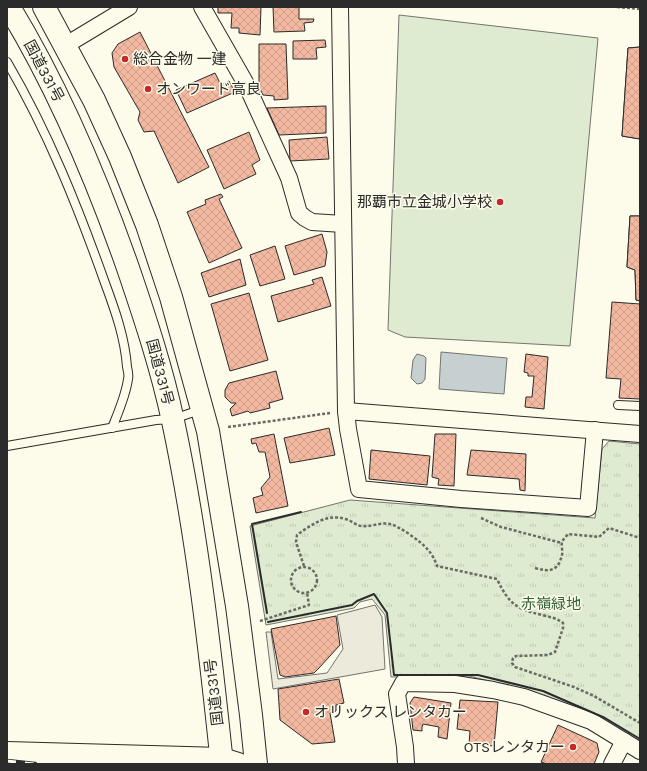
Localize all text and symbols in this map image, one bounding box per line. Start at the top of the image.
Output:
street label: 国道331号 [20,37,68,105]
place label: 総合金物 一建 [133,50,227,68]
marker: 総合金物 一建 [120,54,130,64]
place label: オンワード高良 [156,80,261,98]
marker: オンワード高良 [143,84,153,94]
place label: 那覇市立金城小学校 [357,193,492,211]
marker: 那覇市立金城小学校 [495,197,505,207]
street label: 国道331号 [143,337,177,407]
park label: 赤嶺緑地 [521,595,581,613]
street label: 国道331号 [201,657,227,727]
place label: オリックス レンタカー [314,703,467,721]
marker: オリックス レンタカー [301,707,311,717]
place label: OTSレンタカー [464,738,565,756]
marker: OTSレンタカー [568,742,578,752]

